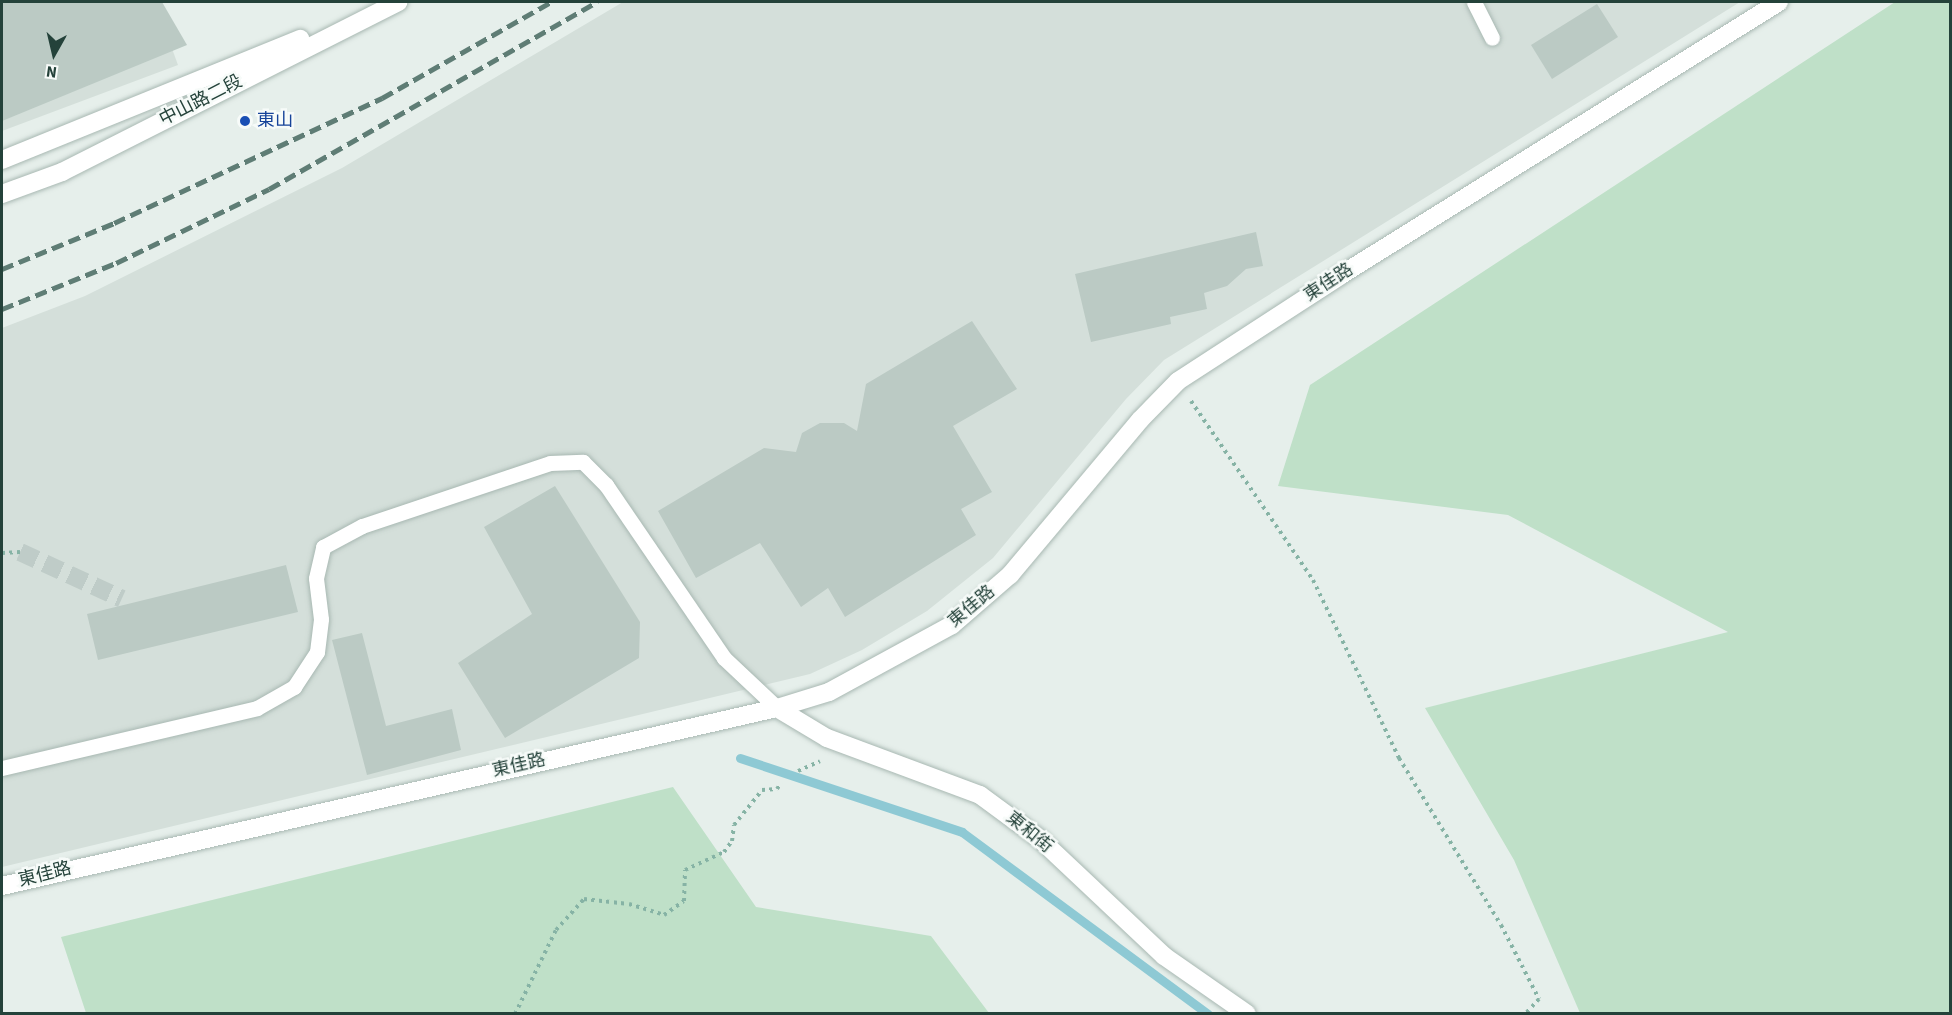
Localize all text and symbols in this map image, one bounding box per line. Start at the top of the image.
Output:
north arrow [24,24,84,84]
text: N [45,60,58,83]
street label: 中山路二段 [156,71,246,131]
place label: 東山 [257,110,293,132]
marker: 東山 [238,114,252,128]
street label: 東佳路 [1300,259,1358,307]
street label: 東佳路 [944,581,1000,633]
street label: 東佳路 [490,749,548,783]
street label: 東和街 [1001,808,1057,858]
street label: 東佳路 [16,858,74,892]

